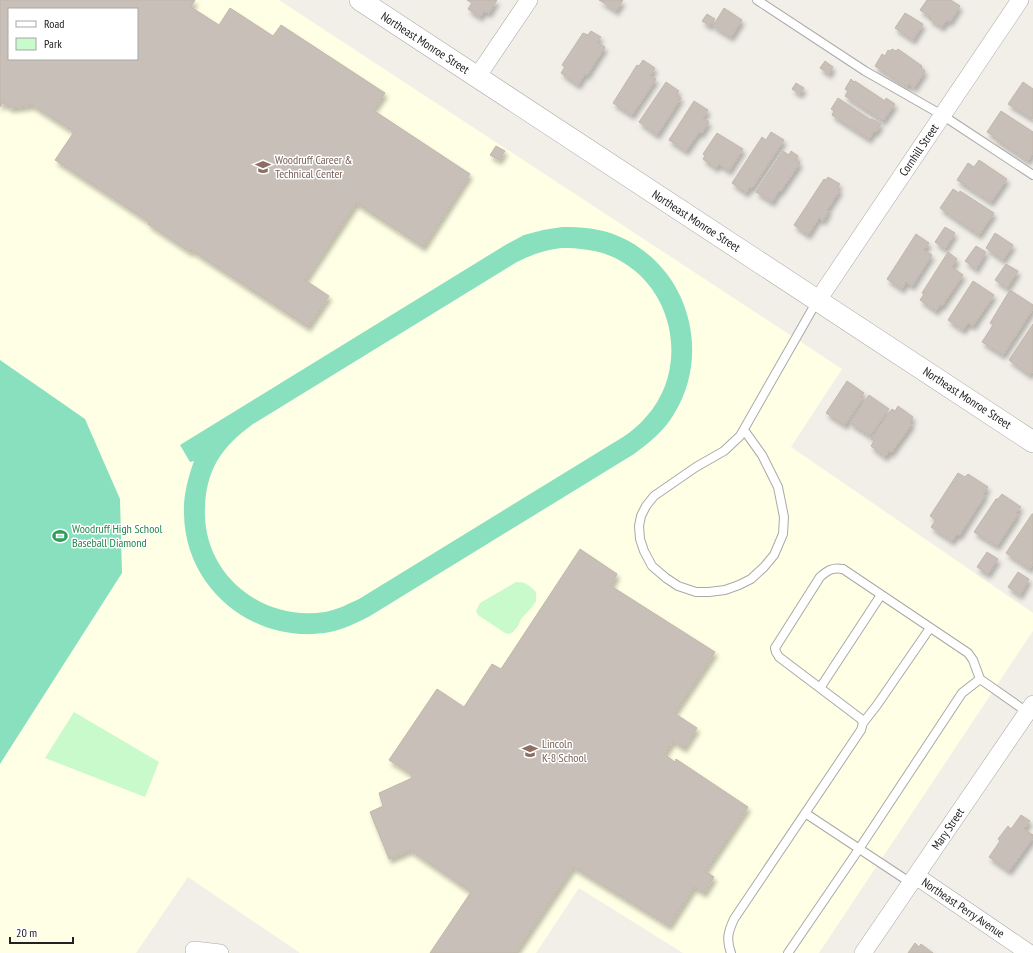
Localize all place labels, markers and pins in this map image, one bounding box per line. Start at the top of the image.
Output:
place label: Woodruff Career & Technical Center [275,152,352,181]
school or university icon: Woodruff Career & Technical Center [254,158,272,176]
place label: Woodruff High School Baseball Diamond [72,521,163,550]
sports icon: Woodruff High School Baseball Diamond [51,527,69,545]
place label: Lincoln K-8 School [542,736,587,765]
school or university icon: Lincoln K-8 School [521,742,539,760]

